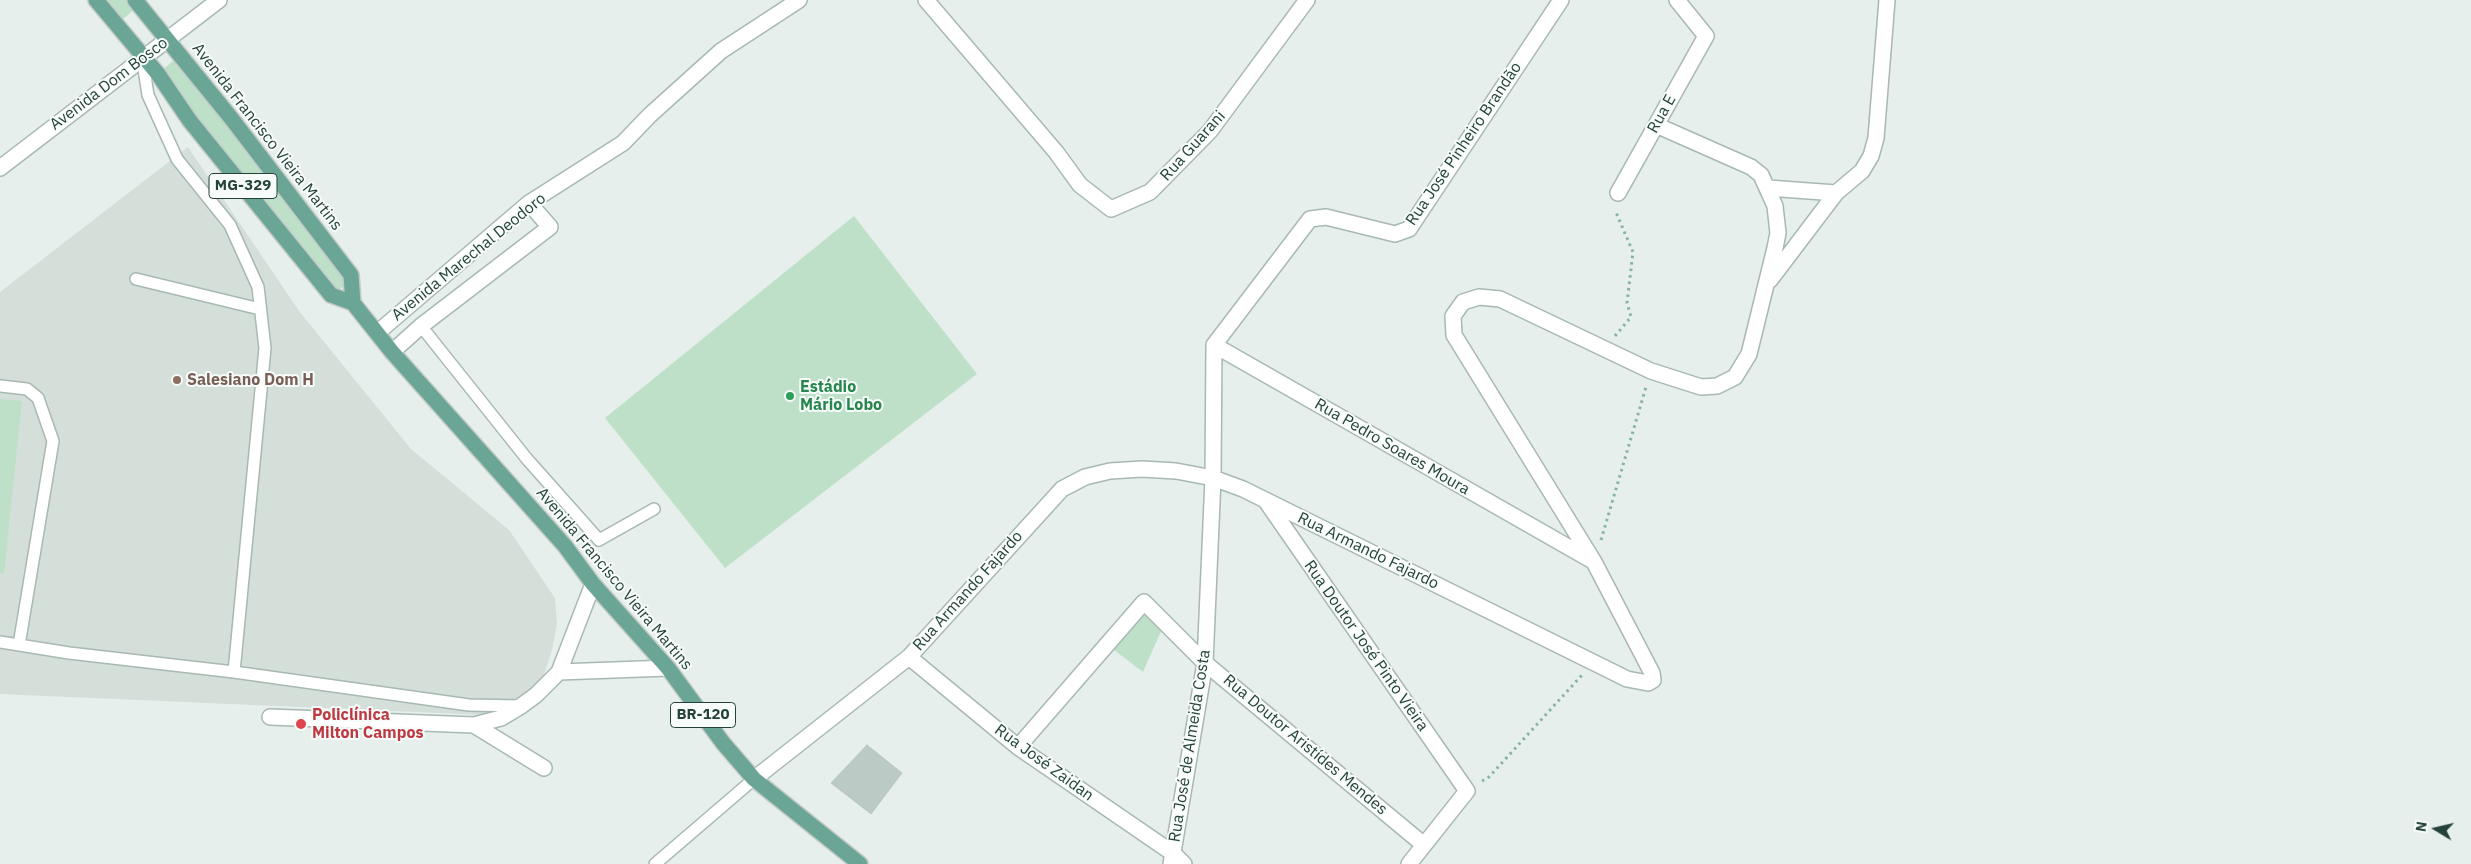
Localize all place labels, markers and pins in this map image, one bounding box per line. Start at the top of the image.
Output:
place label: Salesiano Dom H [187,370,314,390]
marker: Salesiano Dom H [171,374,183,386]
place label: Estádio Mário Lobo [800,377,882,415]
marker: Estádio Mário Lobo [784,390,796,402]
place label: Policlínica Milton Campos [312,705,423,743]
marker: Policlínica Milton Campos [294,717,308,731]

